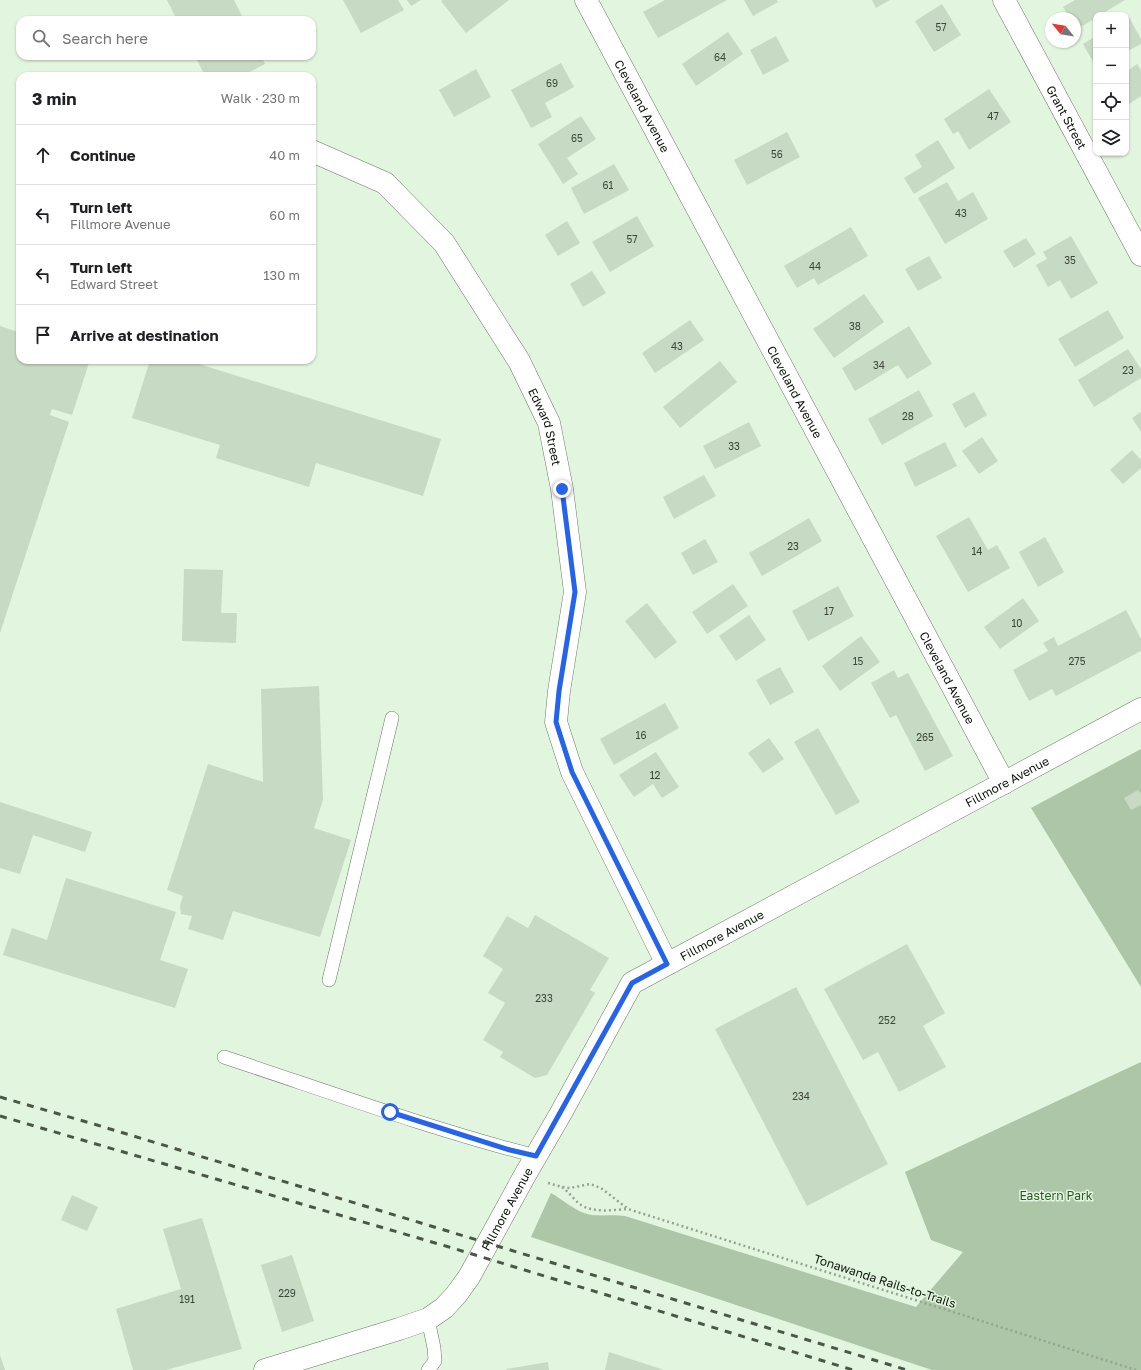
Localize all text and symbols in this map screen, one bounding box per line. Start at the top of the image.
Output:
north arrow [1045,12,1081,48]
map controls [1093,12,1129,156]
button: + [1093,12,1129,48]
search box [16,16,316,60]
house number: 57 [935,21,947,33]
icon: search [30,27,52,49]
text: Search here [62,29,148,47]
button: − [1093,48,1129,84]
house number: 64 [714,51,726,63]
street label: Cleveland Avenue [612,57,673,155]
house number: 69 [546,77,558,89]
street label: Grant Street [1044,83,1090,152]
button: locate [1093,84,1129,120]
text: 3 min [32,88,76,109]
text: Walk · 230 m [221,90,300,106]
house number: 47 [987,110,999,122]
button: layers [1093,120,1129,156]
house number: 65 [571,132,583,144]
icon: ahead [32,144,54,166]
text: Continue [70,146,136,164]
text: 40 m [269,147,300,163]
house number: 56 [771,148,783,160]
house number: 61 [603,179,614,191]
text: Turn left [70,198,132,216]
icon: left [32,204,54,226]
text: 60 m [269,207,300,223]
house number: 43 [955,207,967,219]
text: Fillmore Avenue [70,216,170,232]
house number: 57 [626,233,638,245]
house number: 35 [1064,254,1076,266]
text: Turn left [70,258,132,276]
house number: 44 [809,260,821,272]
icon: left [32,264,54,286]
text: 130 m [263,267,300,283]
text: Edward Street [70,276,158,292]
house number: 38 [849,320,861,332]
icon: arrive [32,324,54,346]
text: Arrive at destination [70,326,219,344]
house number: 43 [671,340,683,352]
street label: Cleveland Avenue [764,343,826,441]
house number: 34 [873,359,885,371]
house number: 23 [1122,364,1134,376]
street label: Edward Street [526,385,565,467]
house number: 28 [902,410,914,422]
house number: 33 [728,440,740,452]
route end [553,480,571,498]
house number: 23 [787,540,799,552]
house number: 14 [972,545,982,557]
house number: 17 [824,605,834,617]
house number: 10 [1011,617,1023,629]
street label: Cleveland Avenue [917,629,979,726]
house number: 15 [853,655,864,667]
house number: 275 [1069,655,1086,667]
house number: 16 [636,729,646,741]
house number: 265 [916,731,934,743]
street label: Fillmore Avenue [962,753,1051,810]
house number: 12 [650,769,661,781]
street label: Fillmore Avenue [677,906,766,963]
house number: 233 [535,992,553,1004]
house number: 252 [878,1014,896,1026]
house number: 234 [792,1090,810,1102]
route start [381,1103,399,1121]
street label: Fillmore Avenue [478,1164,535,1253]
park label: Eastern Park [1019,1188,1093,1203]
street label: Tonawanda Rails-to-Trails [812,1251,958,1311]
house number: 229 [278,1287,296,1299]
house number: 191 [179,1293,195,1305]

